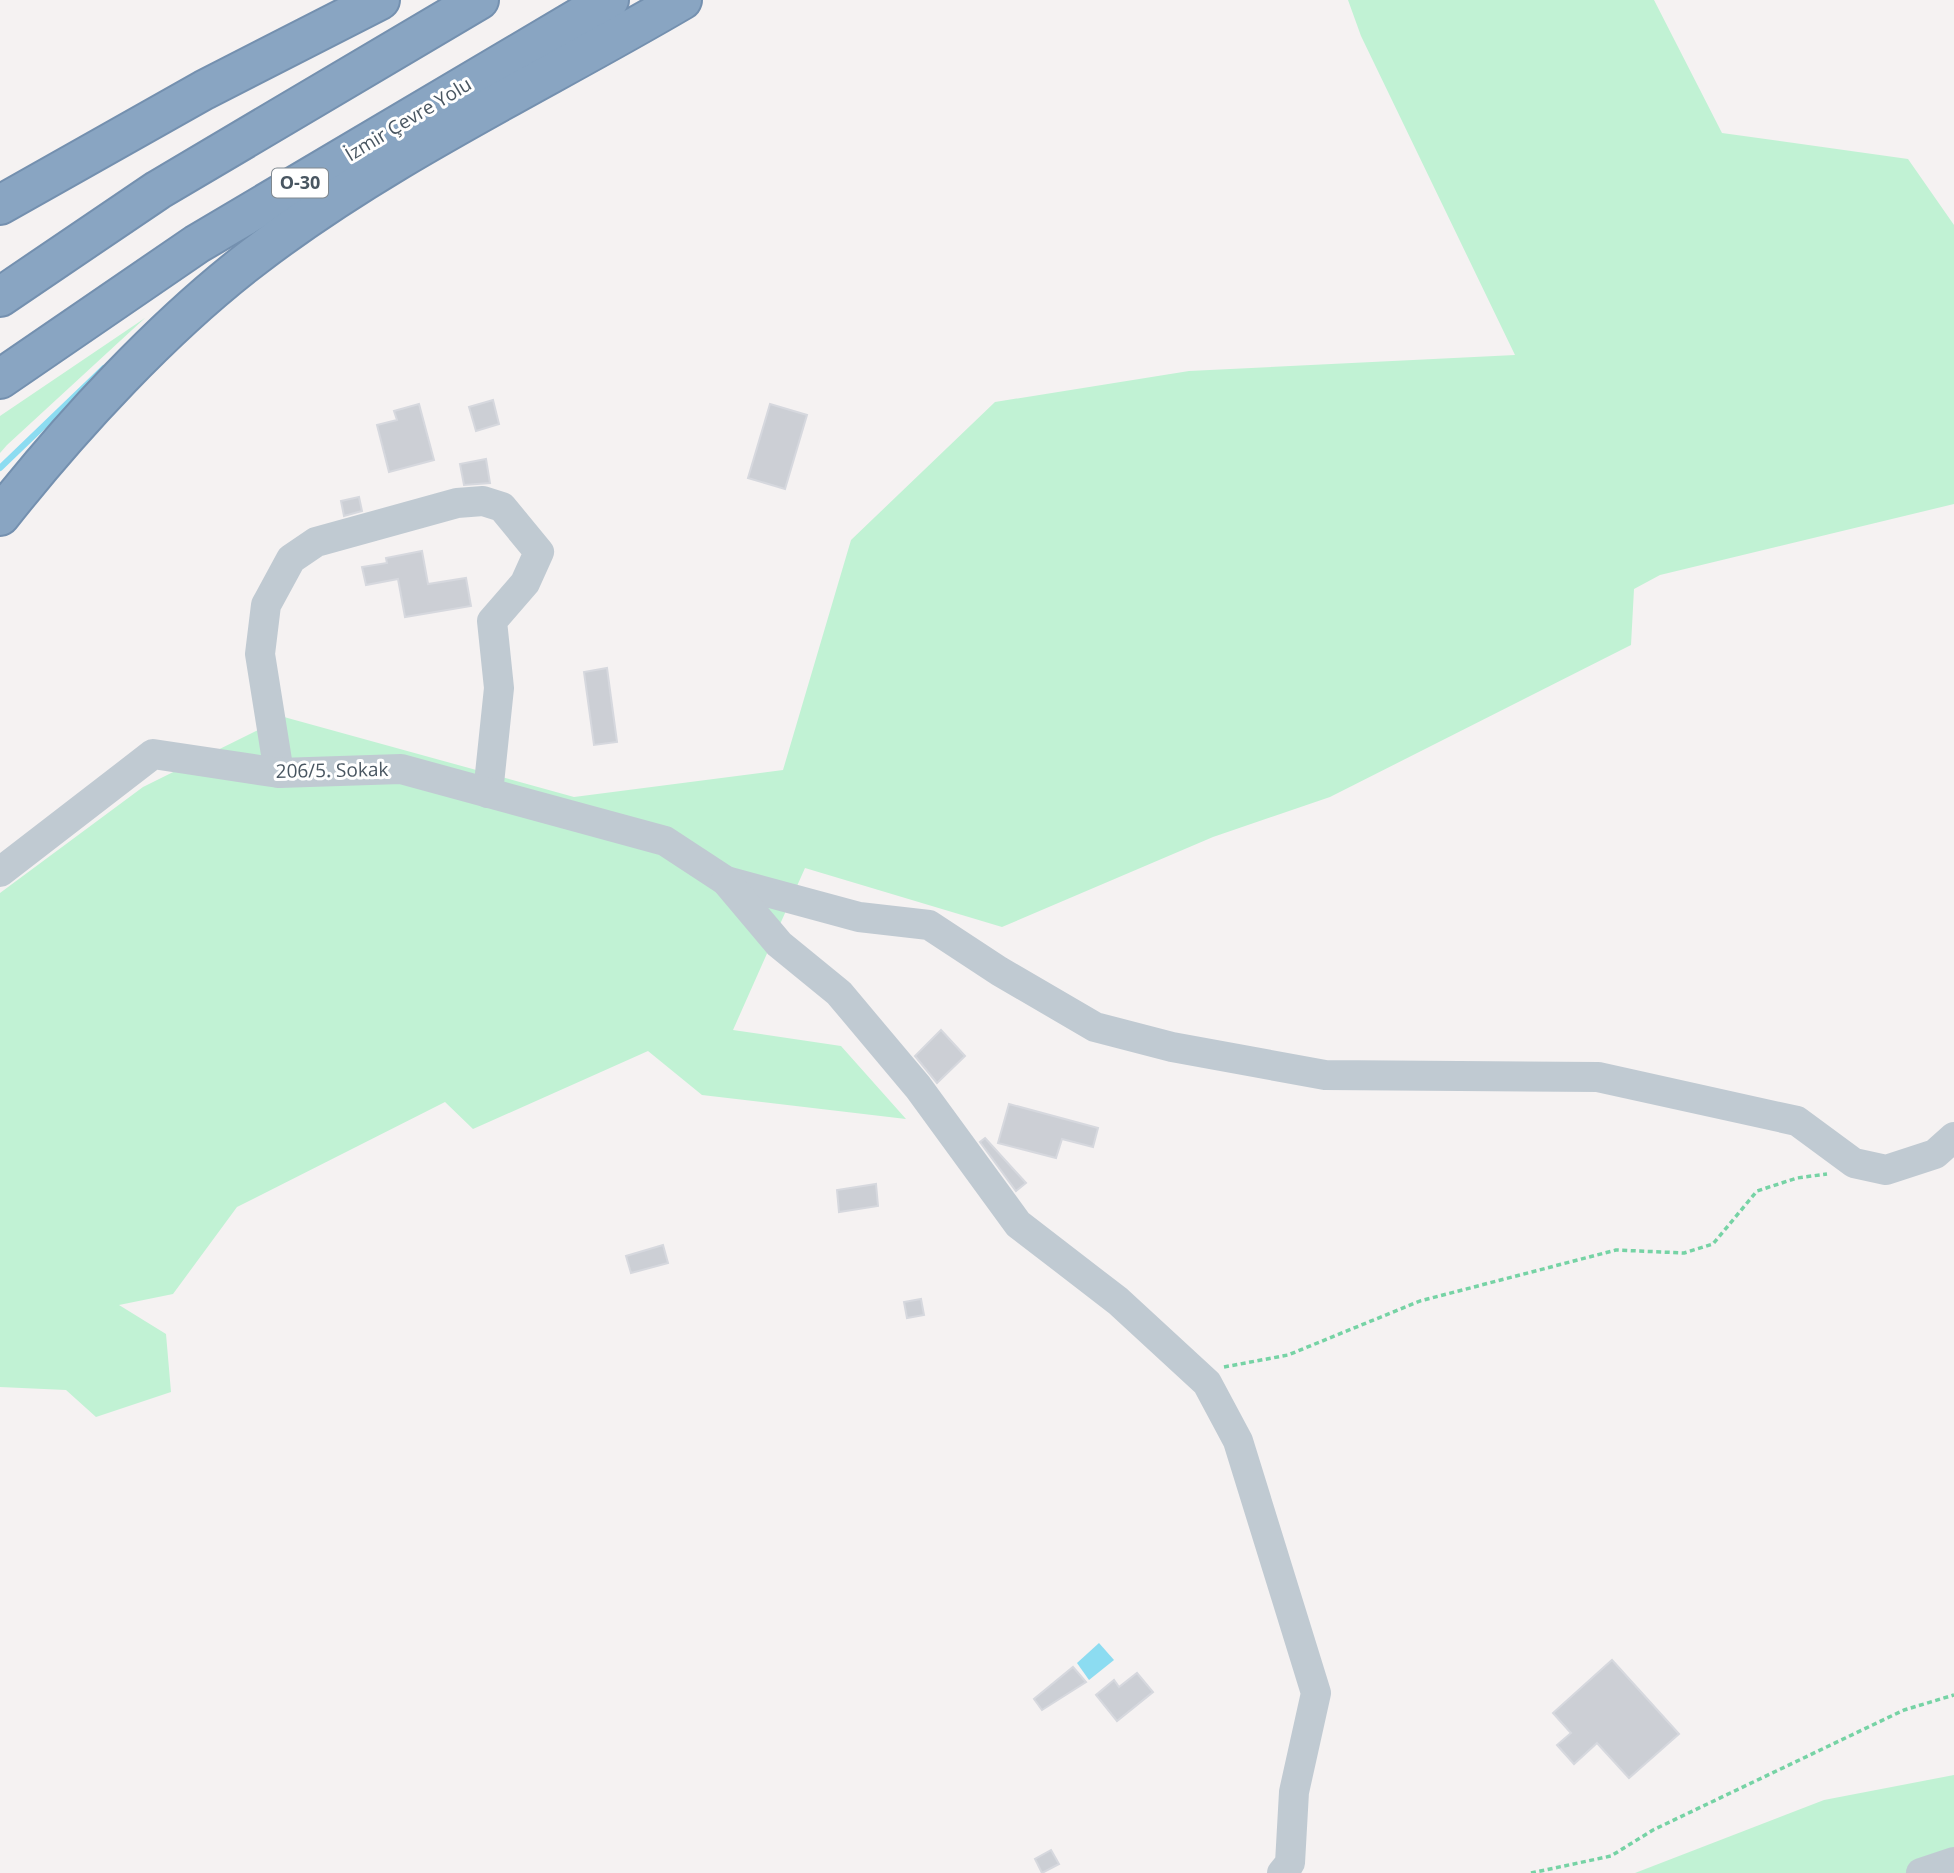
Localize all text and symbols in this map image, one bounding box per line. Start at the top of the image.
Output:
street label: İzmir Çevre Yolu [340,71,476,167]
road number: O-30 [272,168,328,198]
street label: 206/5. Sokak [275,756,389,784]

